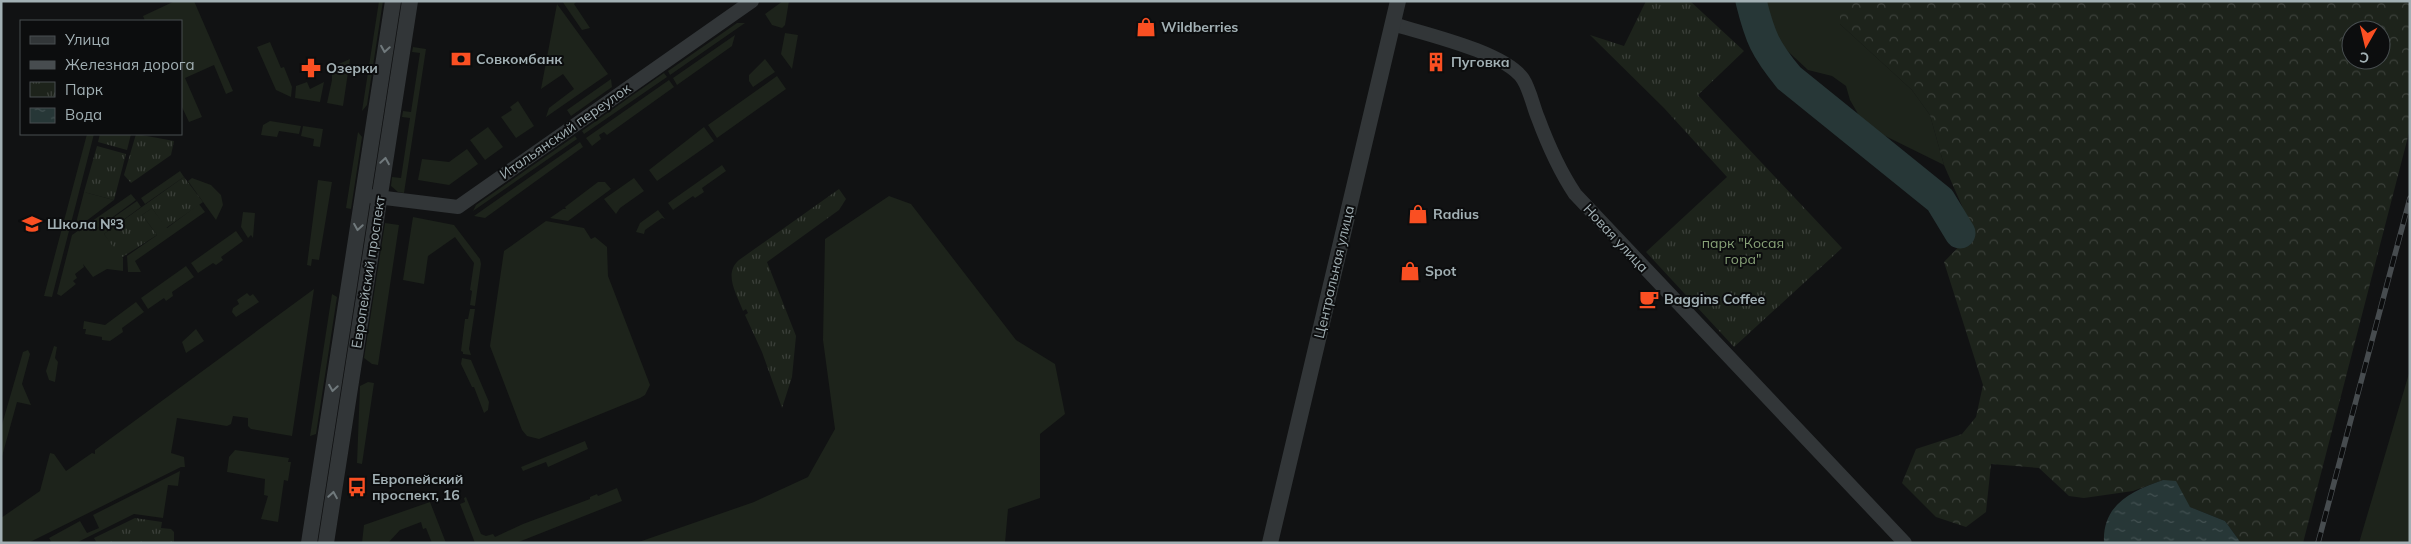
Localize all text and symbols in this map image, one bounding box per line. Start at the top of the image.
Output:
shop icon: Wildberries [1135,16,1157,38]
place label: Wildberries [1161,18,1238,36]
legend [20,20,182,135]
north arrow [2341,20,2391,70]
text: Улица [64,30,110,49]
one-way arrow [381,45,391,54]
bank icon: Совкомбанк [450,48,472,70]
text: С [2358,48,2370,67]
place label: Совкомбанк [476,50,563,68]
building icon: Пуговка [1425,51,1447,73]
place label: Пуговка [1451,53,1510,71]
text: Железная дорога [65,55,195,74]
pharmacy icon: Озерки [300,57,322,79]
place label: Озерки [326,59,378,77]
street label: Итальянский переулок [496,79,634,183]
text: Парк [65,80,104,99]
text: Вода [65,105,102,124]
one-way arrow [380,157,390,165]
street label: Европейский проспект [347,194,389,350]
street label: Новая улица [1580,200,1652,276]
shop icon: Radius [1407,203,1429,225]
street label: Центральная улица [1310,204,1358,340]
place label: Radius [1433,205,1479,223]
school or university icon: Школа №3 [21,213,43,235]
place label: Школа №3 [47,215,124,233]
one-way arrow [353,223,363,232]
park label: парк "Косая гора" [1702,234,1784,268]
shop icon: Spot [1399,260,1421,282]
place label: Spot [1425,262,1457,280]
cafe icon: Baggins Coffee [1638,288,1660,310]
place label: Baggins Coffee [1664,290,1765,308]
one-way arrow [328,384,338,392]
place label: Европейский проспект, 16 [372,470,463,504]
bus stop icon: Европейский проспект, 16 [346,476,368,498]
one-way arrow [327,490,338,498]

